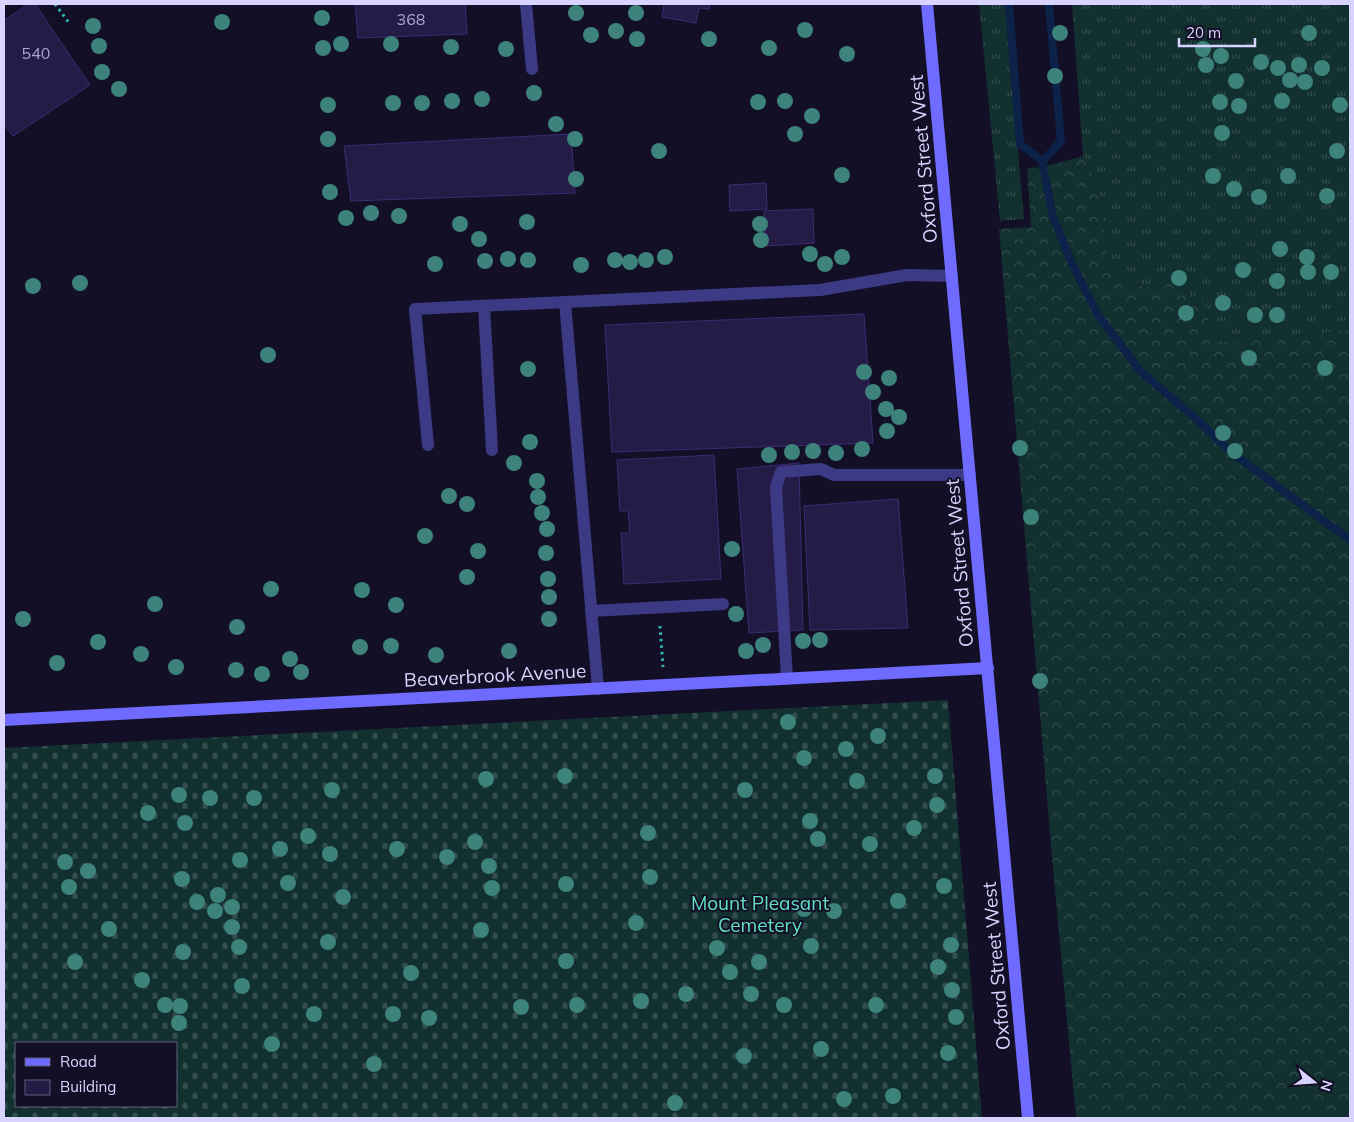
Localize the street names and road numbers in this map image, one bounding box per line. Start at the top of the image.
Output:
street label: Oxford Street West [904,74,942,244]
street label: Oxford Street West [940,478,978,648]
street label: Beaverbrook Avenue [403,658,587,692]
street label: Oxford Street West [977,881,1015,1051]

